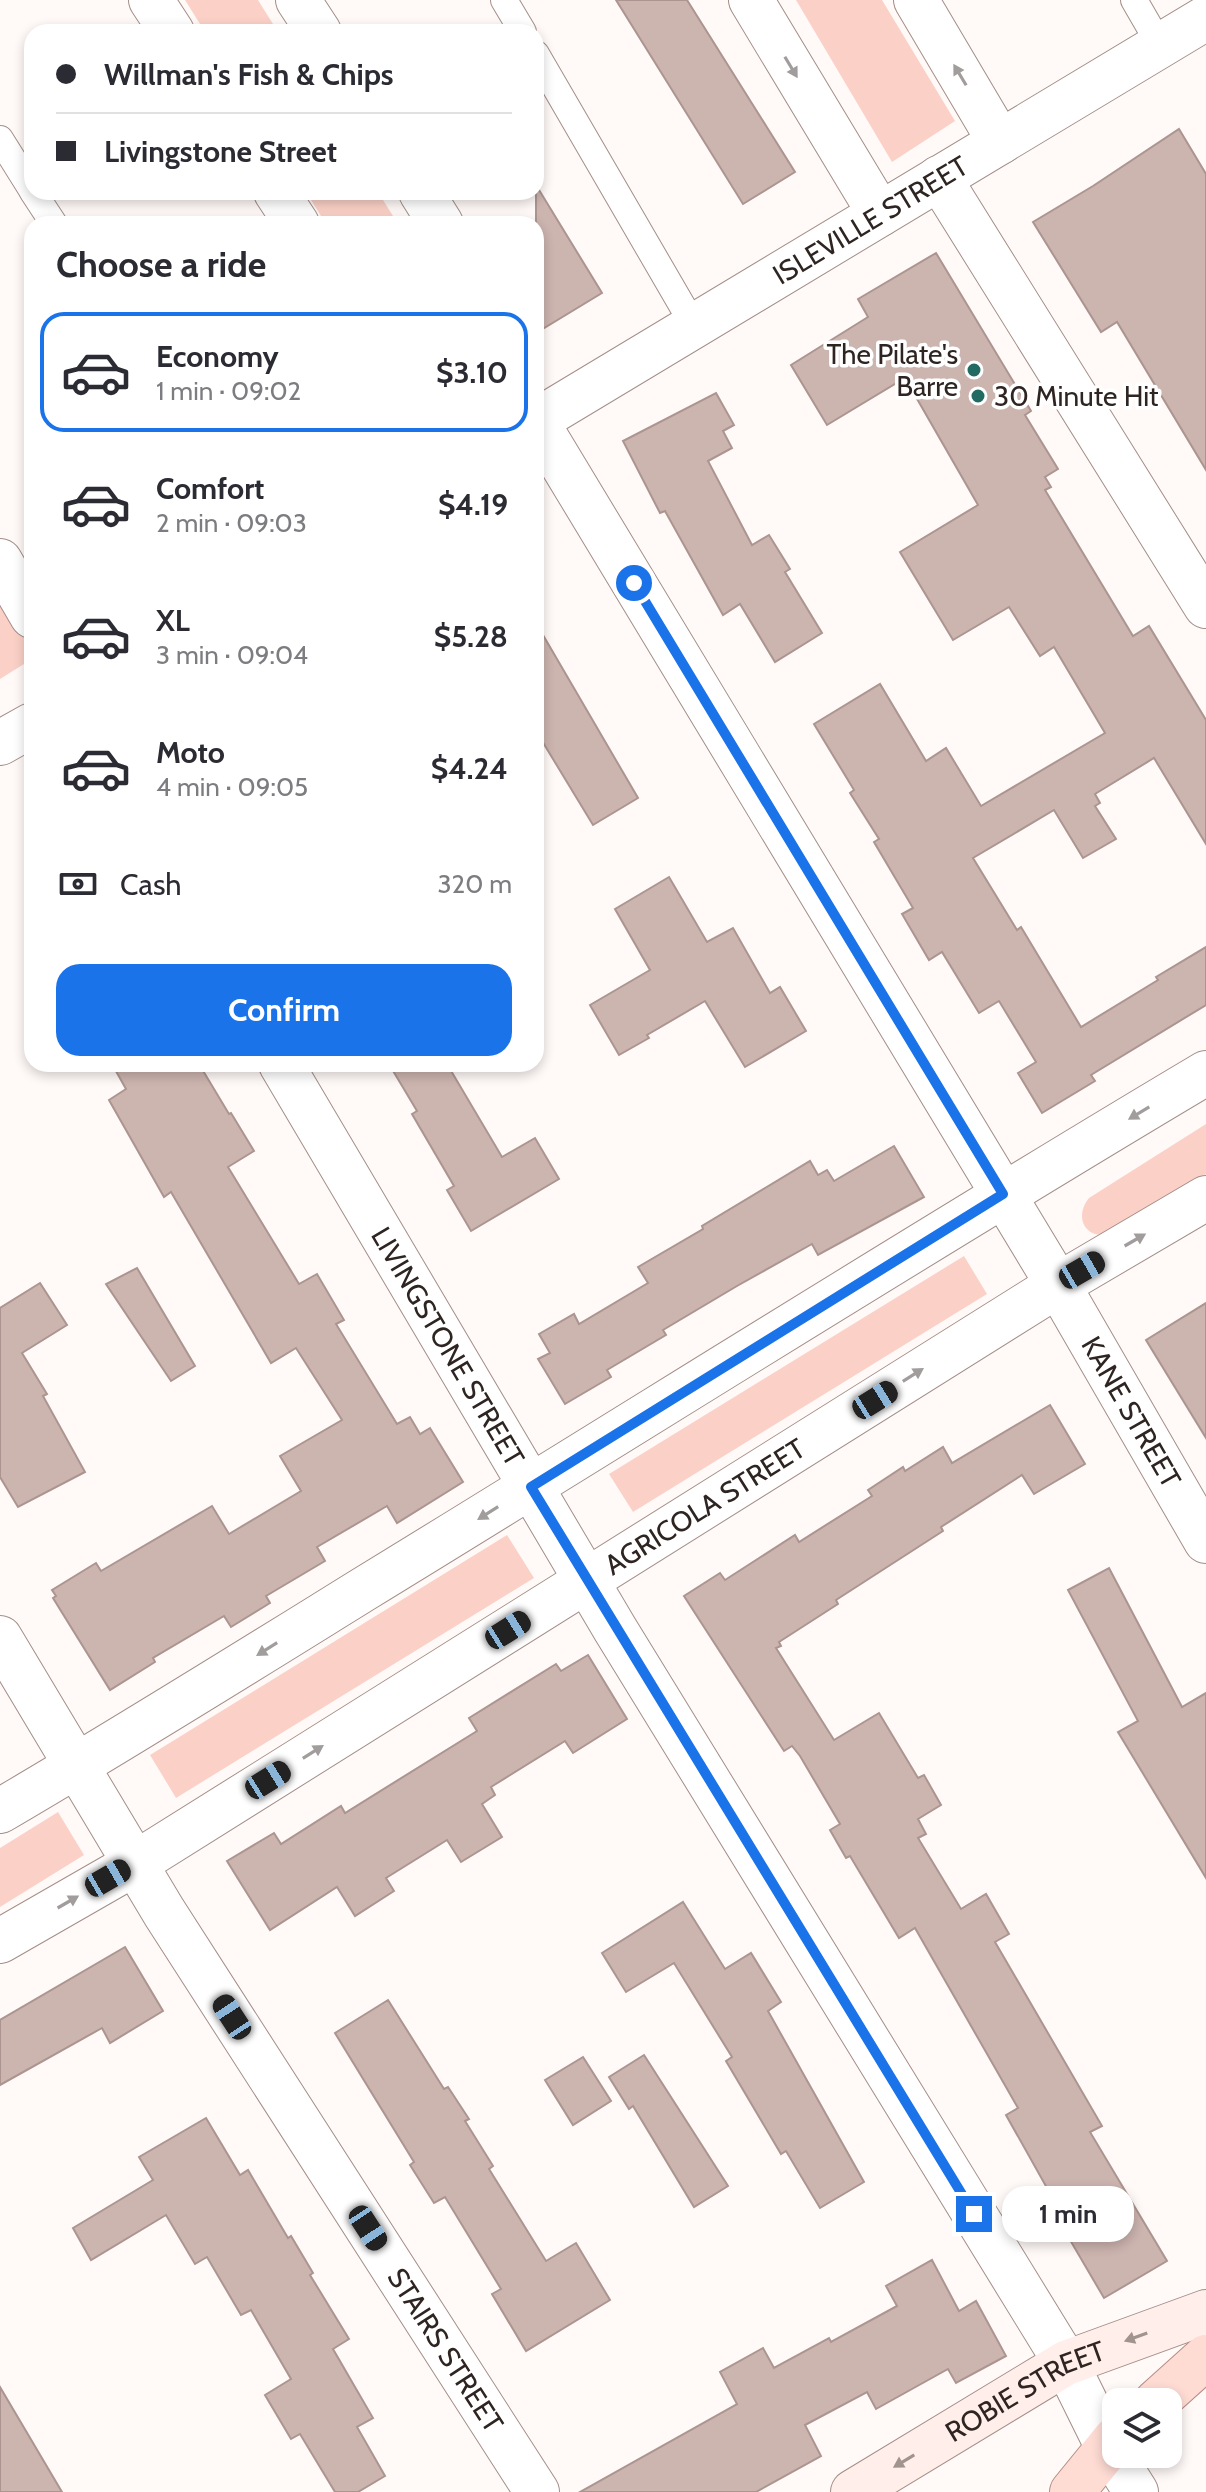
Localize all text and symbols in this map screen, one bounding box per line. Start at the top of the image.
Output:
text: Willman's Fish & Chips [104,56,394,93]
one-way arrow [784,56,798,78]
one-way arrow [953,64,967,86]
text: Livingstone Street [104,133,337,170]
street label: ISLEVILLE STREET [767,148,974,292]
text: Choose a ride [56,242,266,286]
icon: car [60,336,132,408]
place label: The Pilate's Barre [827,337,958,403]
text: Economy [156,338,279,375]
text: $3.10 [436,354,508,391]
marker: The Pilate's Barre [965,361,983,379]
text: 1 min · 09:02 [156,375,301,407]
place label: 30 Minute Hit [994,379,1159,413]
marker: 30 Minute Hit [969,387,987,405]
icon: car [60,468,132,540]
text: Comfort [156,470,264,507]
text: $4.19 [438,486,508,523]
text: 2 min · 09:03 [156,507,307,539]
route start [616,565,652,601]
icon: car [60,600,132,672]
text: XL [156,602,190,639]
text: $5.28 [434,618,508,655]
text: 3 min · 09:04 [156,639,308,671]
icon: car [60,732,132,804]
text: Moto [156,734,225,771]
text: $4.24 [431,750,508,787]
text: 4 min · 09:05 [156,771,308,803]
icon: cash [56,862,100,906]
text: Cash [120,866,182,903]
text: 320 m [438,868,512,900]
button: Confirm [56,964,512,1056]
one-way arrow [1128,1106,1150,1120]
street label: LIVINGSTONE STREET [364,1221,532,1472]
one-way arrow [1124,1233,1146,1247]
car [1055,1248,1109,1292]
street label: KANE STREET [1074,1330,1188,1494]
one-way arrow [902,1369,924,1383]
car [848,1377,902,1423]
street label: AGRICOLA STREET [598,1431,811,1582]
one-way arrow [477,1506,499,1520]
car [481,1607,535,1653]
one-way arrow [256,1642,278,1656]
one-way arrow [302,1745,324,1759]
car [241,1757,295,1803]
car [81,1856,135,1900]
one-way arrow [57,1895,79,1909]
car [209,1990,255,2044]
callout: 1 min [1002,2186,1134,2242]
route end [956,2196,992,2232]
text: 1 min [1039,2198,1097,2230]
car [345,2201,391,2255]
street label: STAIRS STREET [381,2262,511,2438]
one-way arrow [1124,2331,1148,2344]
street label: ROBIE STREET [939,2333,1110,2449]
map controls [1102,2388,1182,2468]
button: layers [1102,2388,1182,2468]
one-way arrow [893,2454,914,2469]

